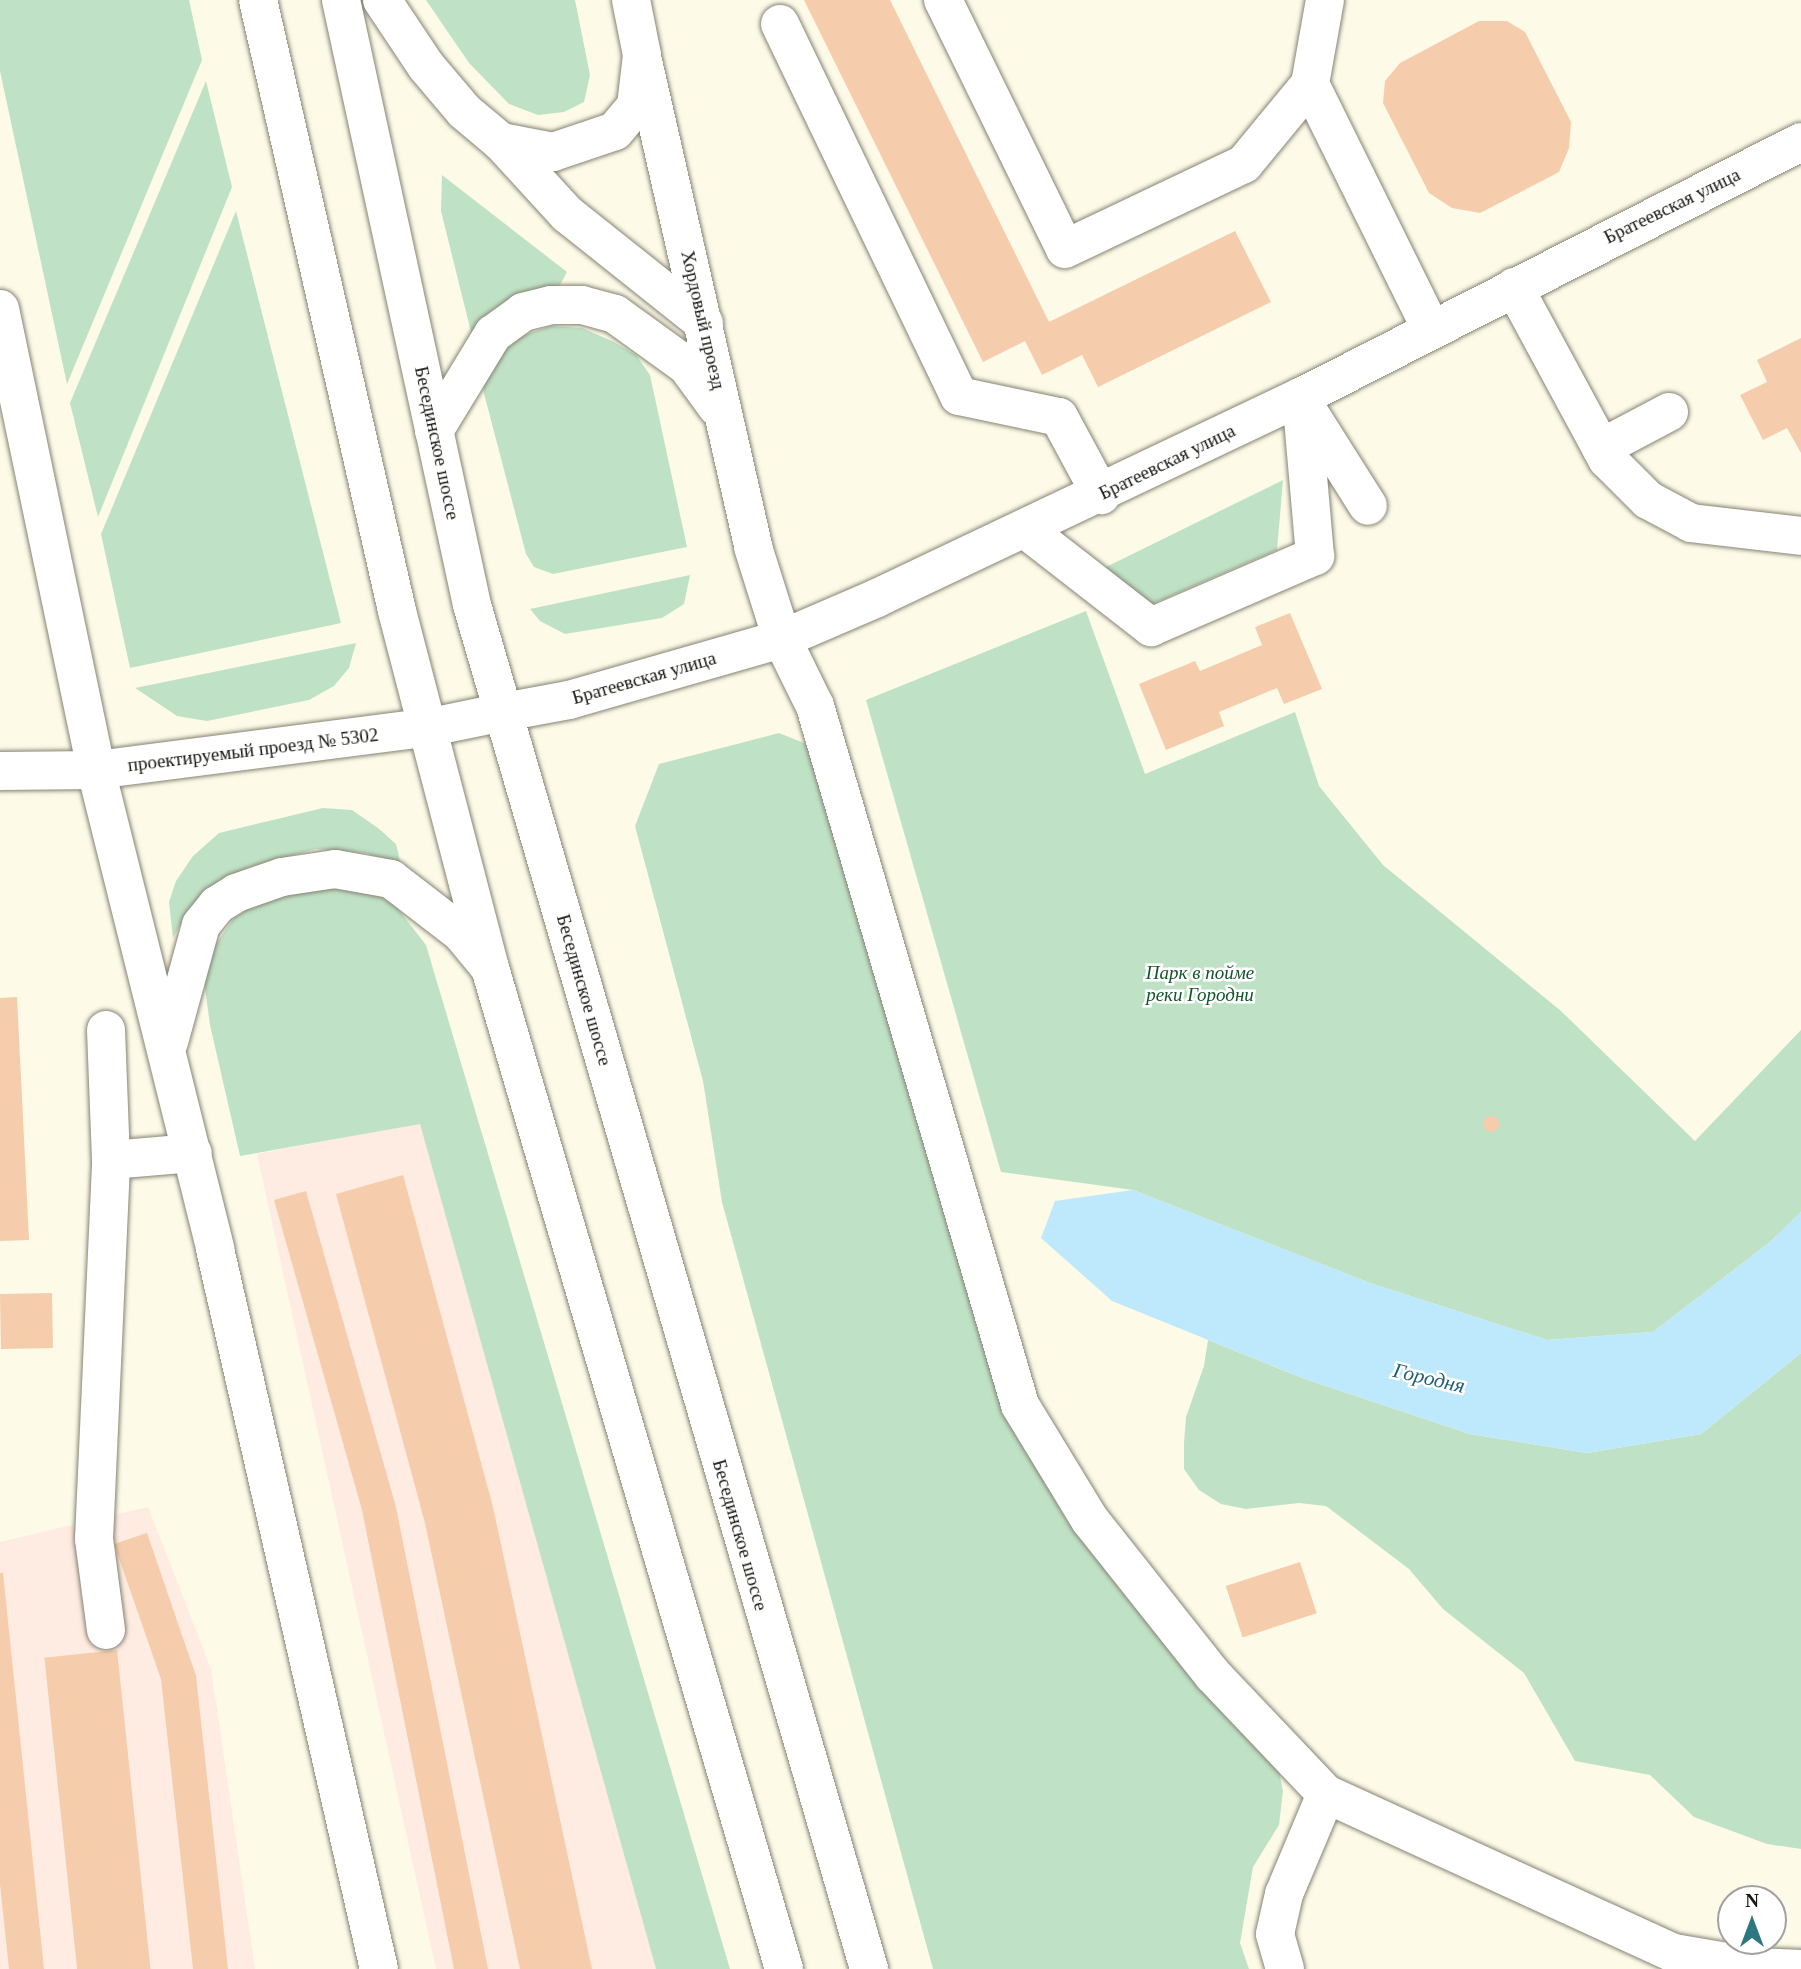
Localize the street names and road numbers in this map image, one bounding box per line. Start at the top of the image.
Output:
street label: Братеевская улица [1600,163,1744,249]
street label: Хордовый проезд [676,248,730,392]
street label: Бесединское шоссе [410,364,464,522]
street label: Братеевская улица [1095,419,1239,505]
street label: Братеевская улица [569,647,719,709]
street label: проектируемый проезд № 5302 [126,723,380,777]
street label: Бесединское шоссе [551,912,617,1068]
street label: Бесединское шоссе [707,1457,773,1613]

